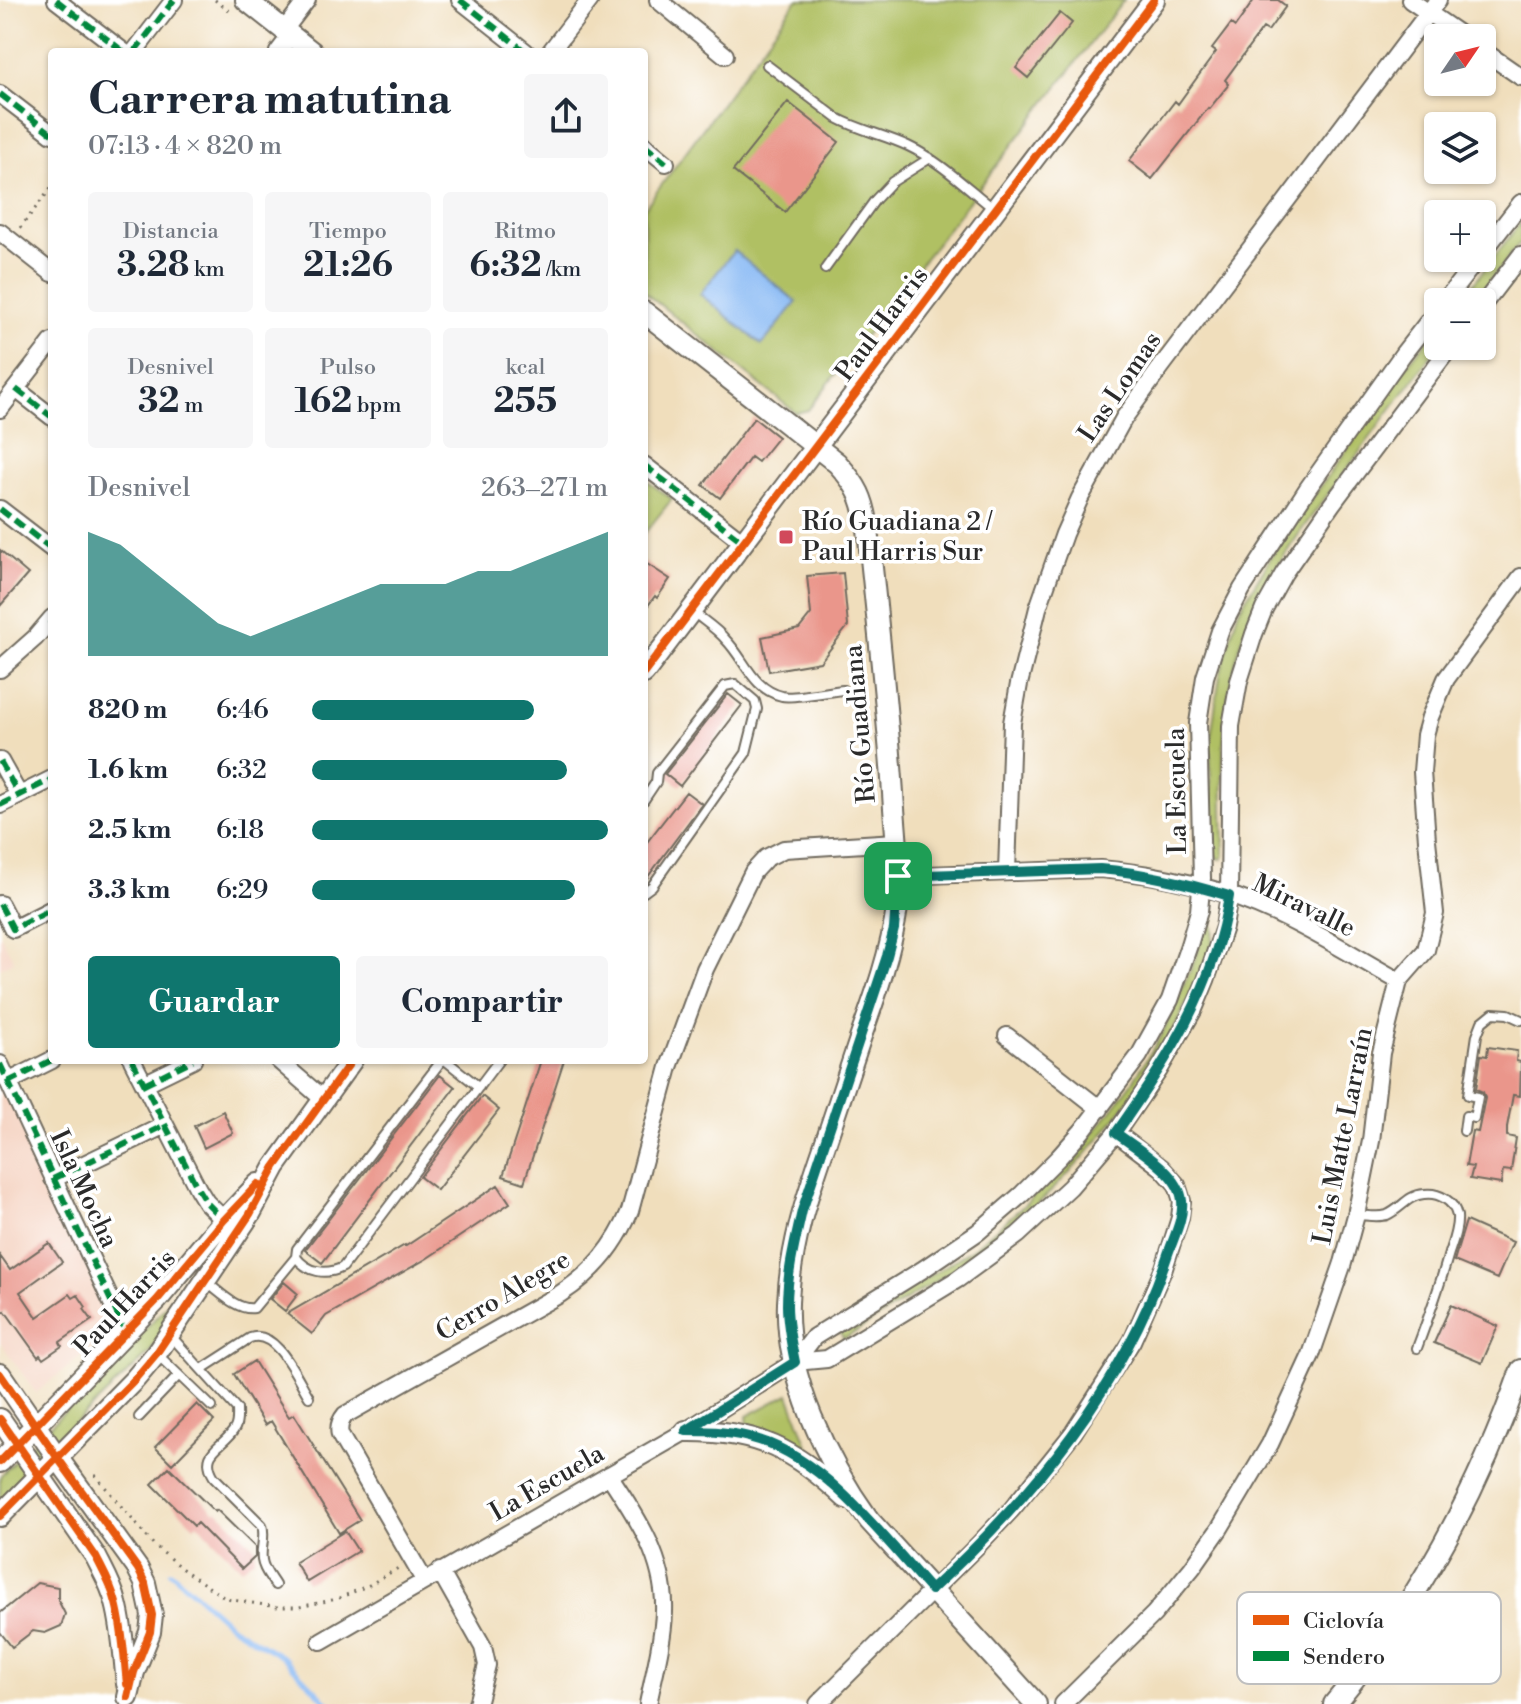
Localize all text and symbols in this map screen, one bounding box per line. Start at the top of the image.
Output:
north arrow [1424,24,1496,96]
map controls [1424,24,1496,360]
text: Carrera matutina [88,72,451,127]
button: share [524,74,608,158]
button: layers [1424,112,1496,184]
text: 07:13 · 4 × 820 m [88,130,282,162]
button: + [1424,200,1496,272]
text: Distancia [123,218,219,245]
text: Tiempo [309,218,387,245]
text: Ritmo [495,218,556,245]
text: 3.28 [117,245,189,287]
text: 21:26 [303,245,393,287]
text: 6:32 [469,245,542,287]
text: km [189,256,225,283]
text: /km [542,256,581,283]
street label: Paul Harris [829,260,935,388]
button: − [1424,288,1496,360]
street label: Las Lomas [1071,326,1169,448]
text: Desnivel [127,354,214,381]
text: Pulso [320,354,376,381]
text: kcal [505,354,545,381]
text: 32 [138,381,180,423]
text: 162 [295,381,352,423]
text: 255 [494,381,557,423]
text: m [180,392,203,419]
text: bpm [352,392,401,419]
text: Desnivel [88,472,190,504]
text: 263–271 m [481,472,608,504]
place label: Río Guadiana 2 / Paul Harris Sur [802,506,993,568]
marker: Río Guadiana 2 / Paul Harris Sur [777,528,795,546]
street label: Río Guadiana [837,643,883,804]
text: 820 m [88,694,168,726]
text: 6:46 [216,694,269,726]
street label: La Escuela [1160,726,1194,855]
text: 1.6 km [88,754,168,786]
text: 6:32 [216,754,267,786]
text: 2.5 km [88,814,171,846]
text: 6:18 [216,814,264,846]
pin [864,842,932,910]
icon: arrive [876,854,920,898]
street label: Miravalle [1247,867,1361,945]
text: 3.3 km [88,874,170,906]
text: 6:29 [216,874,268,906]
button: Guardar [88,956,340,1048]
button: Compartir [356,956,608,1048]
street label: Luis Matte Larraín [1306,1025,1380,1247]
street label: Isla Mocha [43,1125,126,1254]
street label: Paul Harris [67,1243,183,1363]
street label: Cerro Alegre [430,1244,576,1348]
street label: La Escuela [484,1437,611,1529]
legend [1237,1592,1501,1684]
text: Ciclovía [1303,1608,1385,1635]
text: Sendero [1303,1644,1385,1671]

